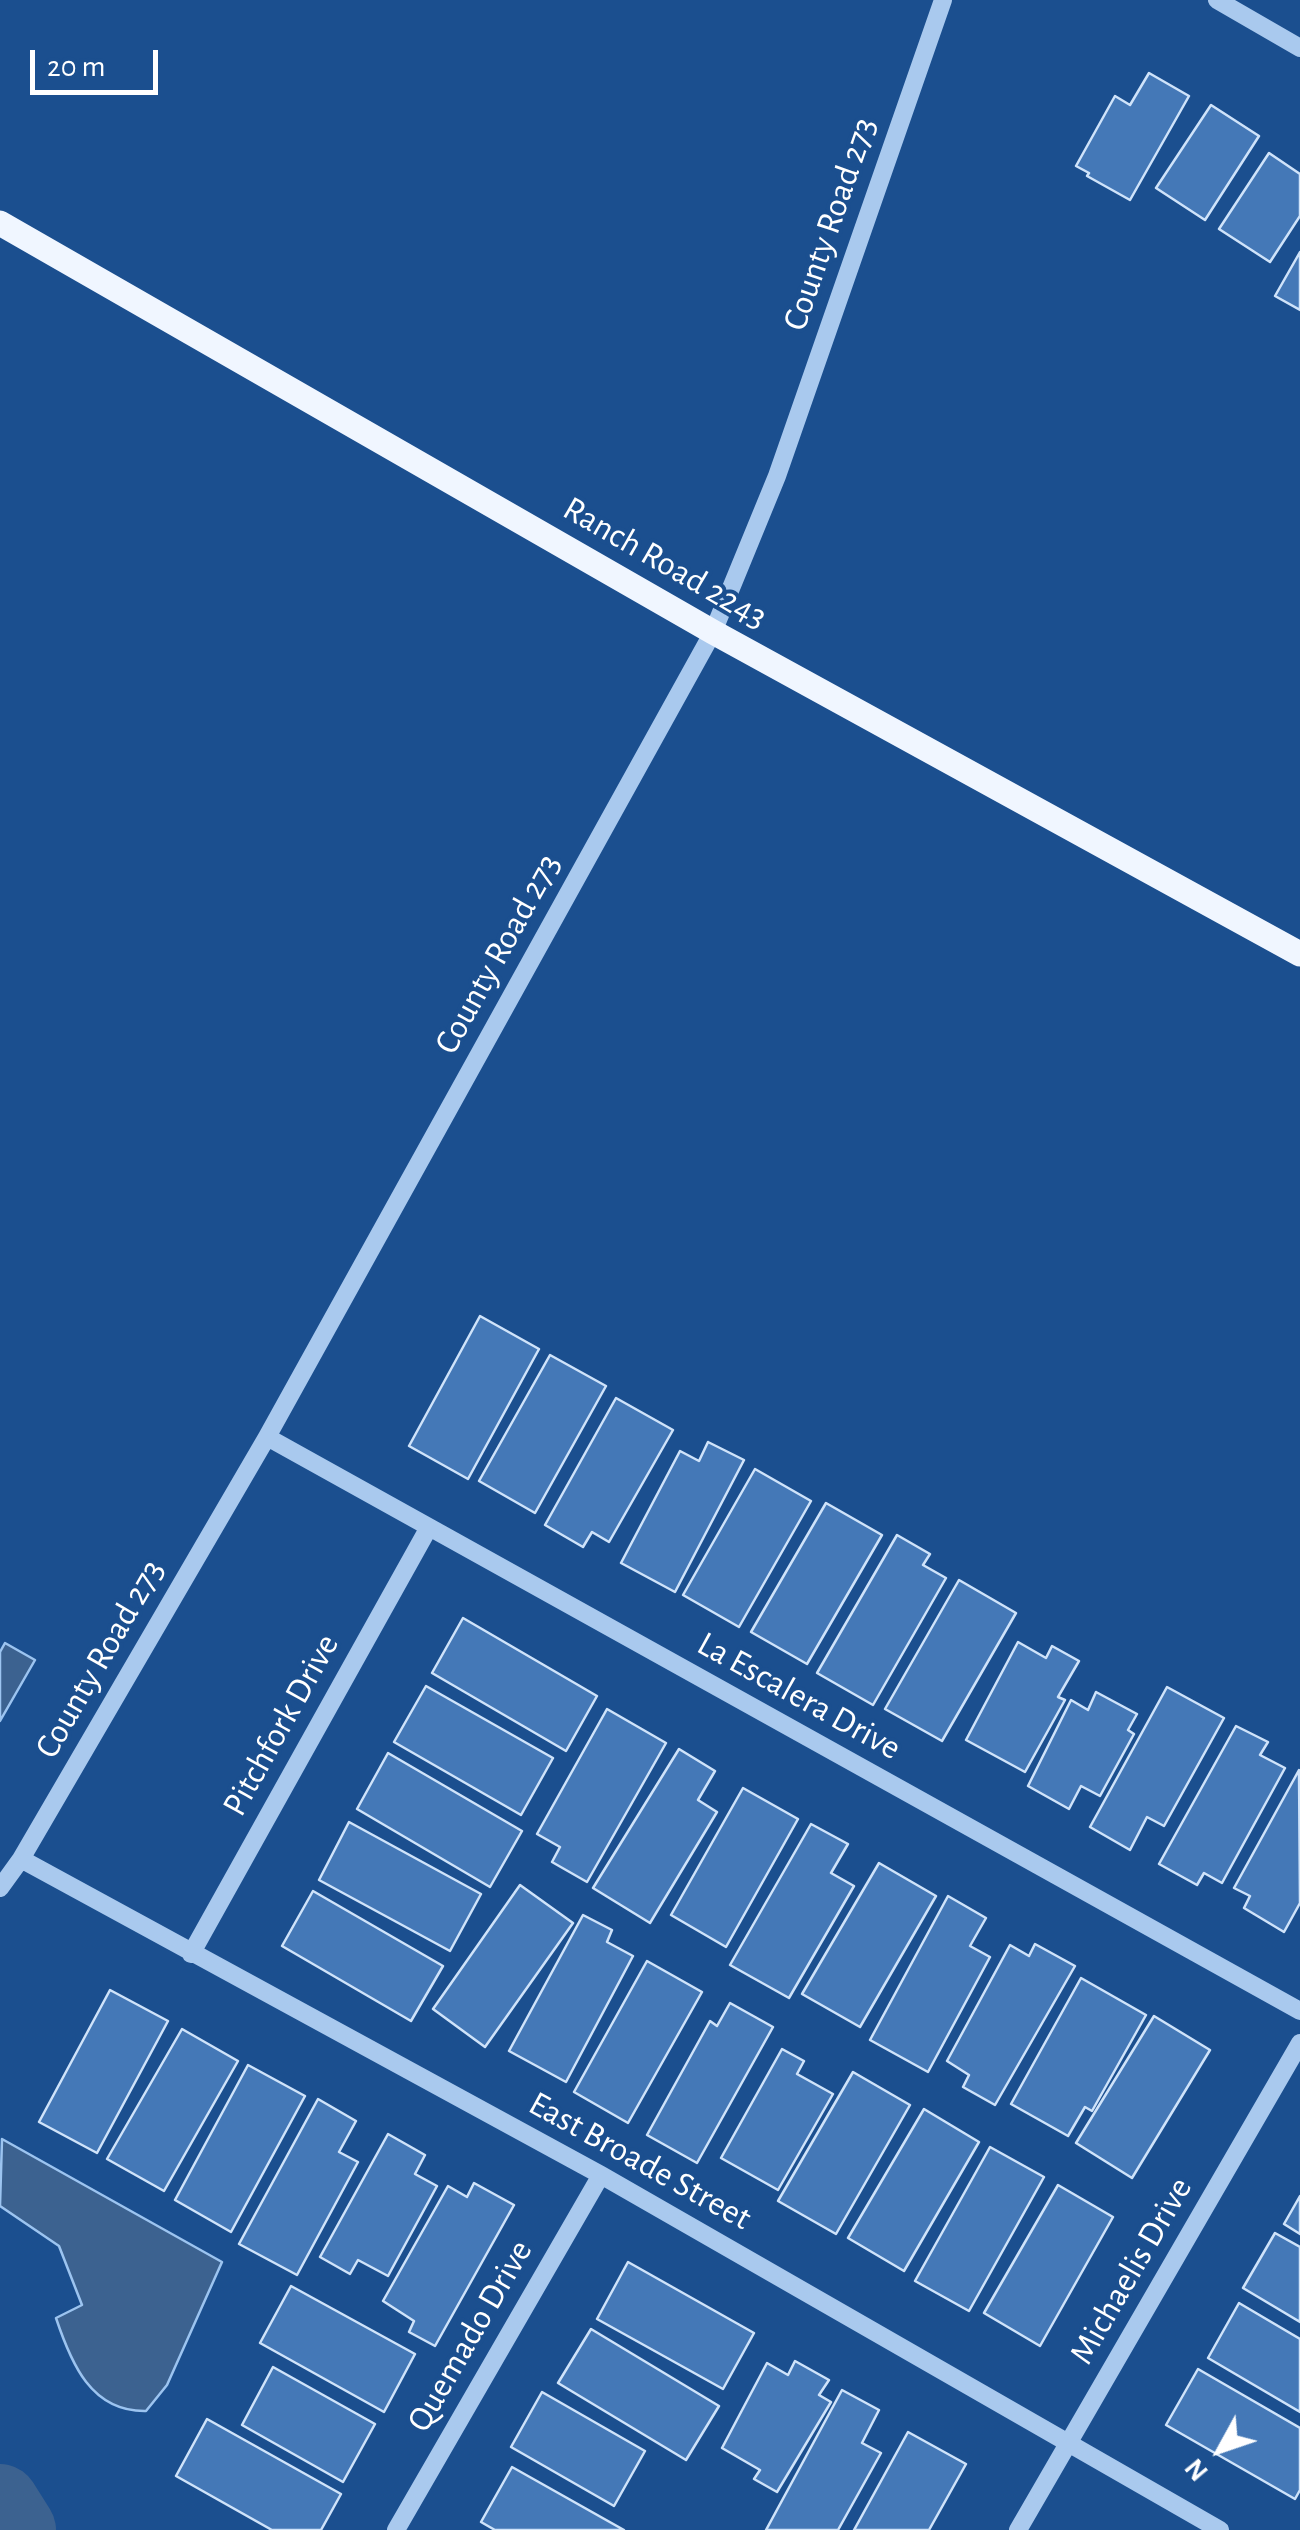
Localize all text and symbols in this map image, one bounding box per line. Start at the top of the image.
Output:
scale bar [35,30,162,92]
text: 20 m [47,52,105,82]
street label: County Road 273 [774,112,886,336]
street label: Ranch Road 2243 [556,488,774,638]
street label: County Road 273 [426,847,570,1061]
street label: County Road 273 [26,1552,174,1766]
street label: La Escalera Drive [690,1623,908,1769]
street label: Pitchfork Drive [214,1627,348,1823]
street label: East Broade Street [521,2083,759,2239]
street label: Michaelis Drive [1061,2170,1201,2372]
street label: Quemado Drive [398,2233,542,2439]
north arrow [1170,2400,1270,2500]
text: N [1180,2453,1214,2486]

